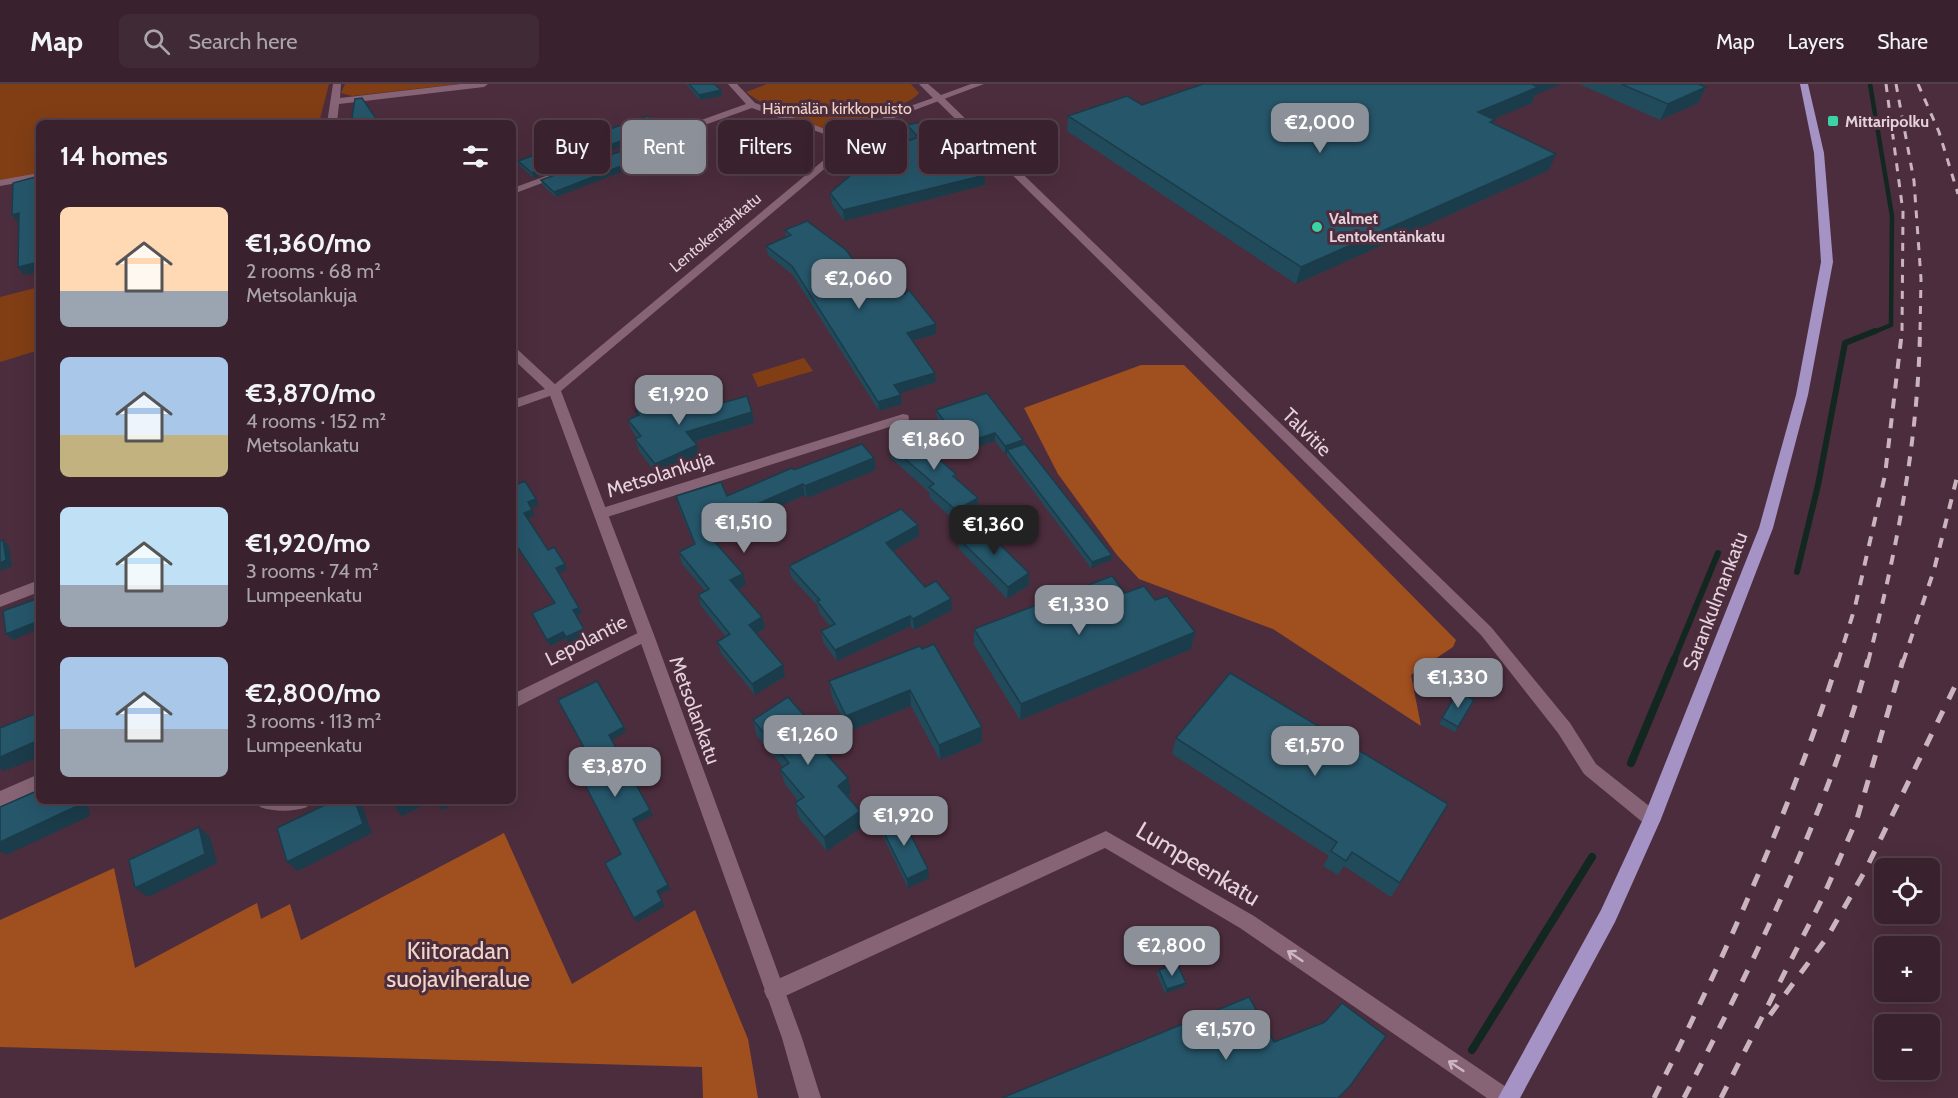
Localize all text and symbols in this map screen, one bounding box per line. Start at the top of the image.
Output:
search box [119,14,539,68]
text: Map [30,24,83,58]
icon: search [140,25,173,58]
text: Search here [188,28,297,55]
text: Map [1716,29,1755,54]
text: Layers [1788,29,1844,54]
text: Share [1877,29,1928,54]
park label: Härmälän kirkkopuisto [762,99,912,118]
pin: €2,000 [1271,103,1369,154]
text: €2,000 [1285,110,1355,134]
place label: Mittaripolku [1845,112,1929,131]
marker: Mittaripolku [1826,114,1840,128]
chip: Buy [534,120,610,174]
chip: Rent [622,120,706,174]
chip: Filters [718,120,813,174]
chip: New [825,120,907,174]
chip: Apartment [919,120,1058,174]
text: 14 homes [60,140,168,172]
icon: filters [459,140,492,173]
street label: Lentokentänkatu [666,189,765,276]
place label: Valmet Lentokentänkatu [1329,209,1445,246]
marker: Valmet Lentokentänkatu [1310,220,1324,234]
text: €1,360/mo [246,227,371,259]
icon: home [108,231,180,303]
text: 2 rooms · 68 m² [246,259,381,283]
pin: €2,060 [810,259,908,310]
text: €2,060 [825,266,893,290]
text: Metsolankuja [246,283,357,307]
pin: €1,920 [630,375,728,426]
text: €3,870/mo [246,377,376,409]
icon: home [108,381,180,453]
text: €1,920 [649,382,709,406]
street label: Talvitie [1277,403,1337,461]
text: 4 rooms · 152 m² [246,409,386,433]
pin: €1,860 [885,420,983,471]
text: €1,860 [903,427,965,451]
text: Metsolankatu [246,433,359,457]
street label: Metsolankuja [603,445,717,503]
pin: €1,510 [695,503,793,554]
pin: €1,360 [945,505,1043,556]
text: €1,510 [715,510,773,534]
text: €1,360 [964,512,1024,536]
text: €1,920/mo [246,527,370,559]
street label: Sarankulmankatu [1678,528,1752,674]
icon: home [108,531,180,603]
text: 3 rooms · 74 m² [246,559,379,583]
text: Lumpeenkatu [246,583,362,607]
pin: €1,330 [1030,585,1128,636]
text: €1,330 [1049,592,1109,616]
street label: Lepolantie [541,609,631,671]
street label: Metsolankatu [664,653,726,767]
pin: €1,330 [1409,658,1507,709]
text: €1,330 [1428,665,1488,689]
text: €2,800/mo [246,677,381,709]
icon: home [108,681,180,753]
text: 3 rooms · 113 m² [246,709,382,733]
pin: €1,260 [759,715,857,766]
text: €1,260 [778,722,838,746]
pin: €1,570 [1266,726,1364,777]
text: Lumpeenkatu [246,733,362,757]
text: €1,570 [1285,733,1345,757]
pin: €3,870 [566,747,664,798]
text: €3,870 [583,754,647,778]
pin: €1,920 [855,796,953,847]
text: €1,920 [874,803,934,827]
street label: Lumpeenkatu [1131,815,1265,912]
map controls [1874,858,1940,1080]
button: locate [1874,858,1940,924]
pin: €2,800 [1123,926,1221,977]
text: €2,800 [1138,933,1206,957]
park label: Kiitoradan suojaviheralue [386,936,530,993]
button: + [1874,936,1940,1002]
one-way arrow [1287,950,1304,962]
pin: €1,570 [1177,1010,1275,1061]
button: − [1874,1014,1940,1080]
text: €1,570 [1196,1017,1256,1041]
one-way arrow [1448,1060,1465,1072]

